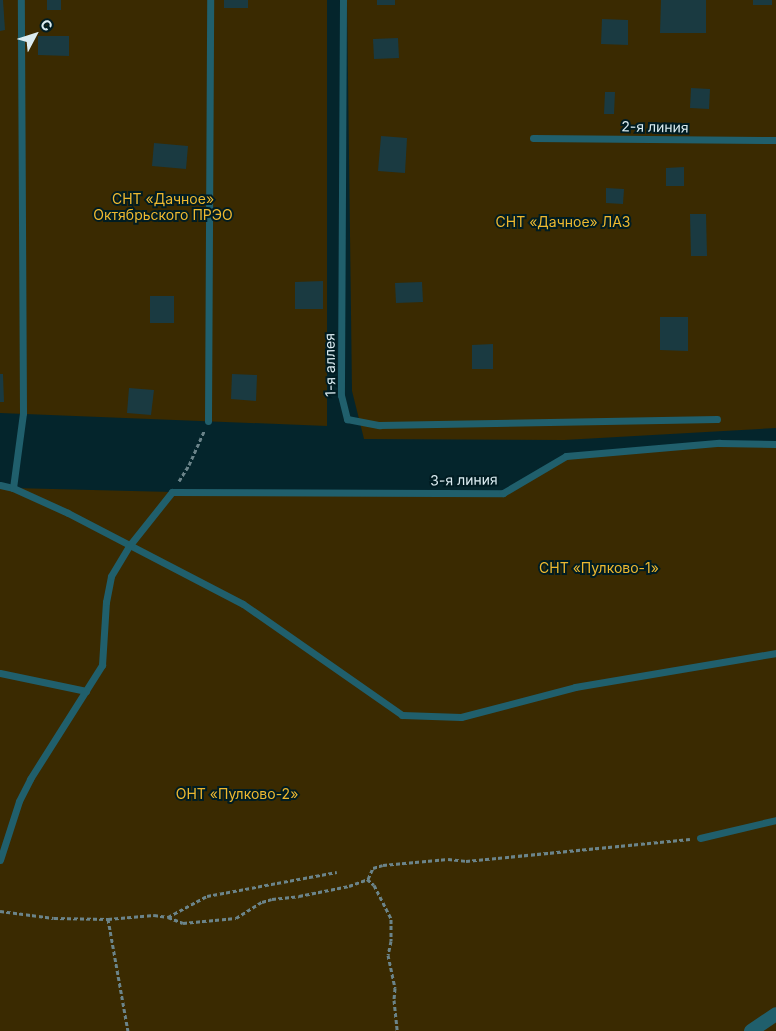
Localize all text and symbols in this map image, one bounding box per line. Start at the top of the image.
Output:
north arrow [10,10,60,60]
text: С [37,16,57,34]
street label: 2-я линия [621,118,689,136]
park label: СНТ «Дачное» Октябрьского ПРЭО [93,191,233,223]
park label: СНТ «Дачное» ЛАЗ [496,214,630,230]
street label: 1-я аллея [321,333,339,397]
street label: 3-я линия [430,471,498,489]
park label: СНТ «Пулково-1» [539,560,659,576]
park label: ОНТ «Пулково-2» [176,786,298,802]

